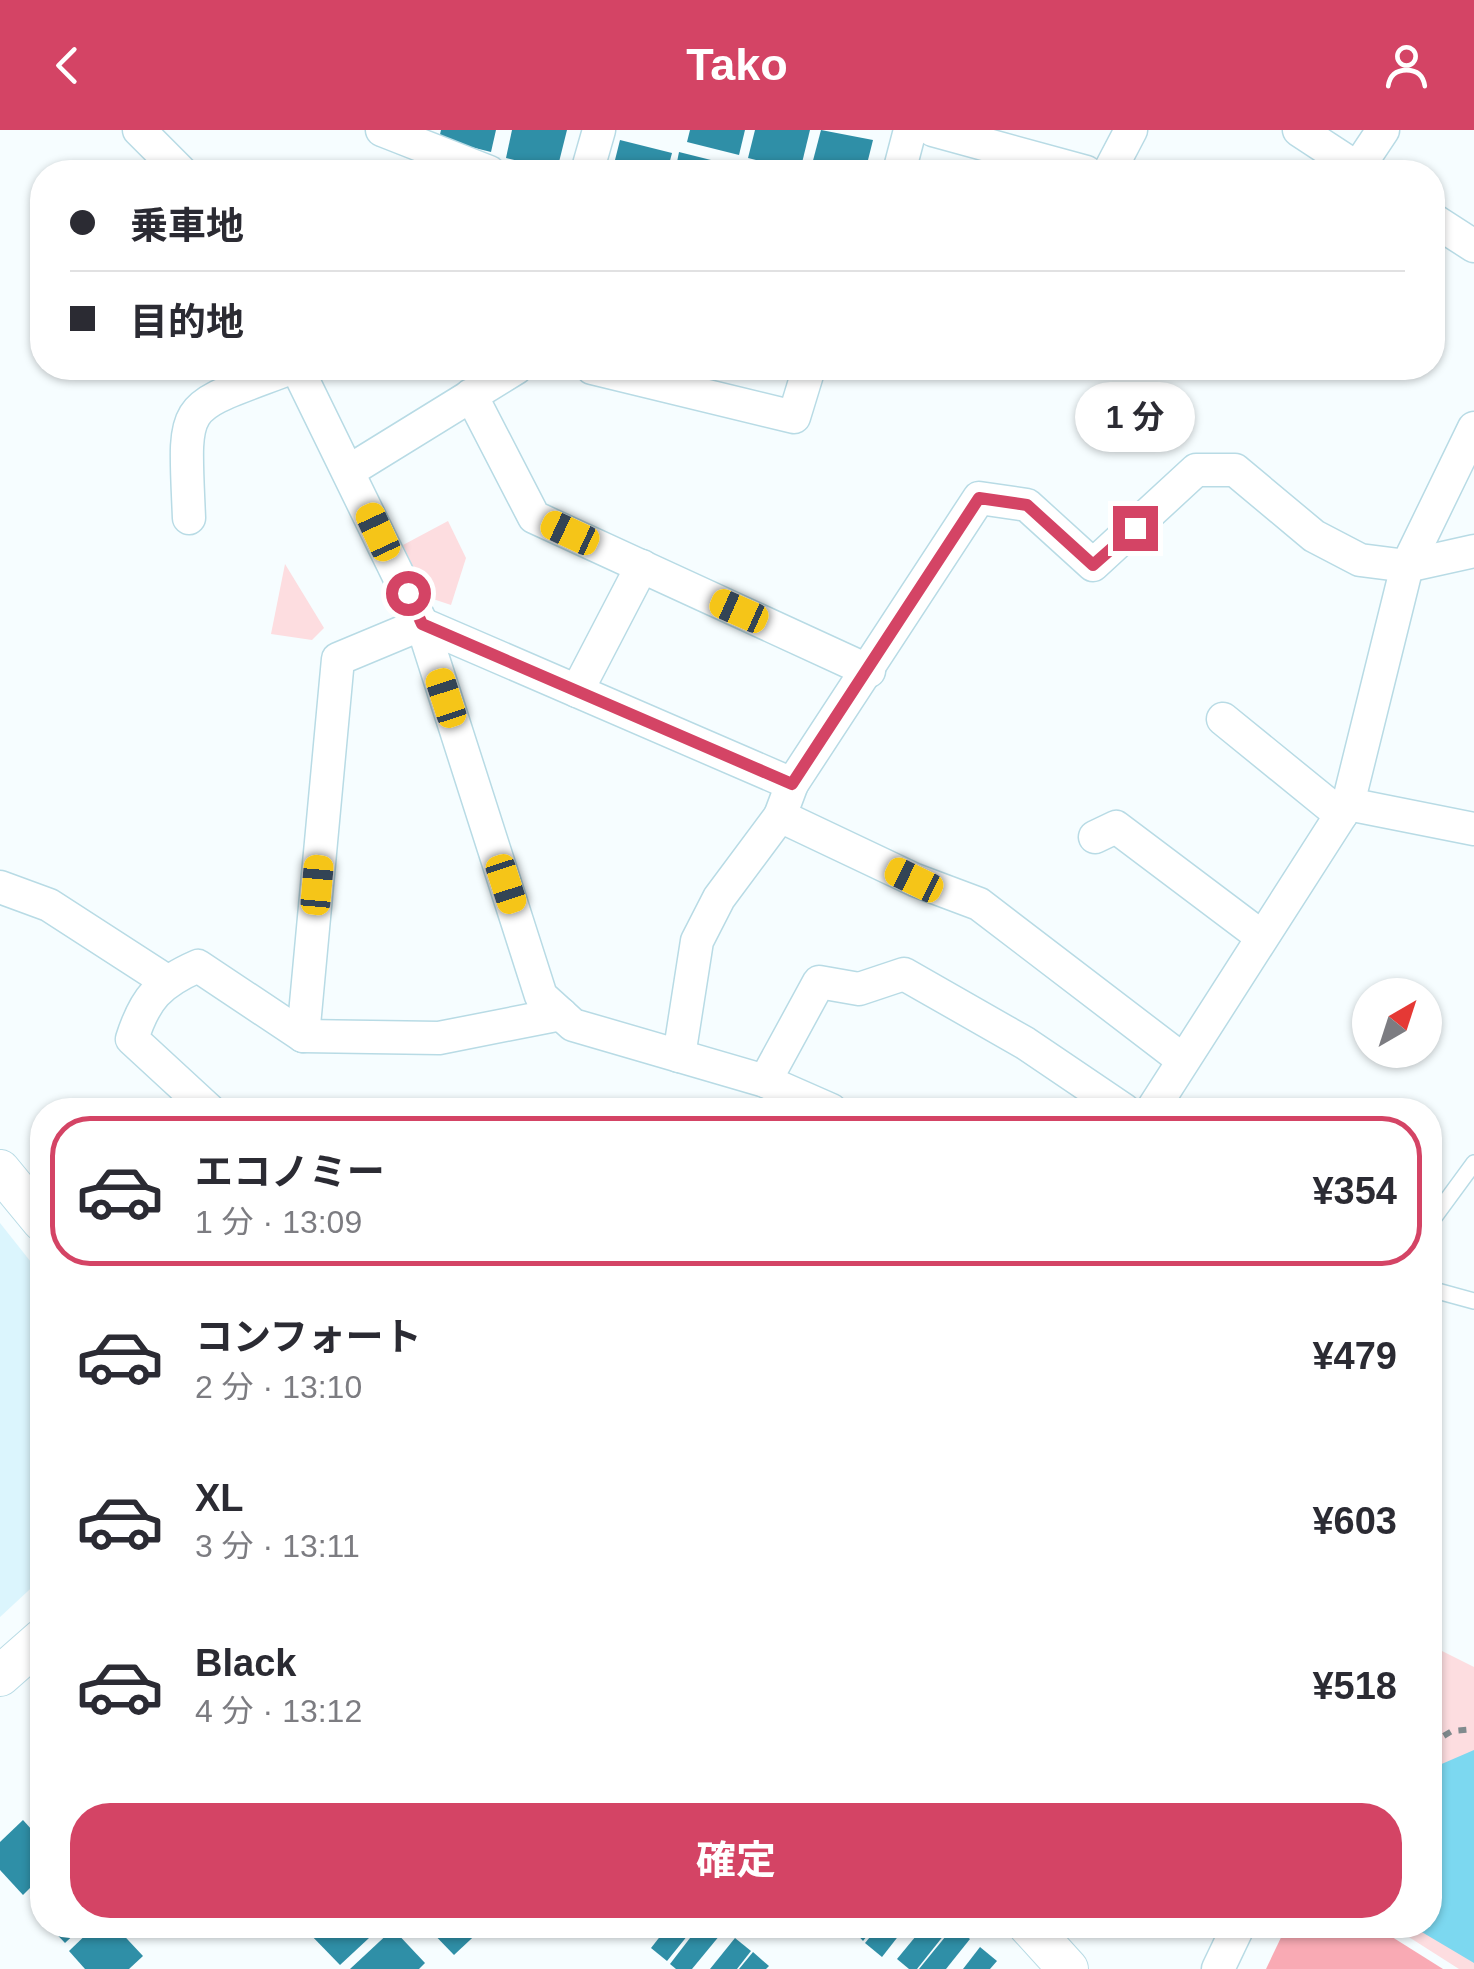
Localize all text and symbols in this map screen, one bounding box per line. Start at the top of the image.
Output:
icon: back [40,38,95,93]
icon: person [1379,38,1434,93]
text: Tako [686,39,788,90]
text: 乗車地 [130,205,244,247]
text: 目的地 [130,301,244,343]
callout: 1 分 [1075,383,1195,453]
text: 1 分 [1106,399,1164,435]
car [352,498,404,566]
route end [1113,506,1158,551]
car [536,507,604,559]
route start [386,571,431,616]
car [705,585,773,637]
car [422,665,470,731]
car [482,851,530,917]
car [880,853,948,907]
car [299,854,335,916]
north arrow [1352,978,1442,1068]
map controls [1352,978,1442,1068]
icon: car [75,1146,165,1236]
text: エコノミー [195,1151,385,1193]
text: ¥354 [1312,1170,1397,1212]
text: 1 分 · 13:09 [195,1204,362,1240]
icon: car [75,1311,165,1401]
text: コンフォート [195,1316,422,1358]
text: ¥479 [1312,1335,1397,1377]
text: 2 分 · 13:10 [195,1369,362,1405]
icon: car [75,1476,165,1566]
text: XL [195,1477,244,1519]
text: ¥603 [1312,1500,1397,1542]
text: 3 分 · 13:11 [195,1528,360,1564]
icon: car [75,1641,165,1731]
text: Black [195,1642,296,1684]
text: ¥518 [1312,1665,1397,1707]
text: 4 分 · 13:12 [195,1693,362,1729]
button: 確定 [70,1803,1402,1918]

